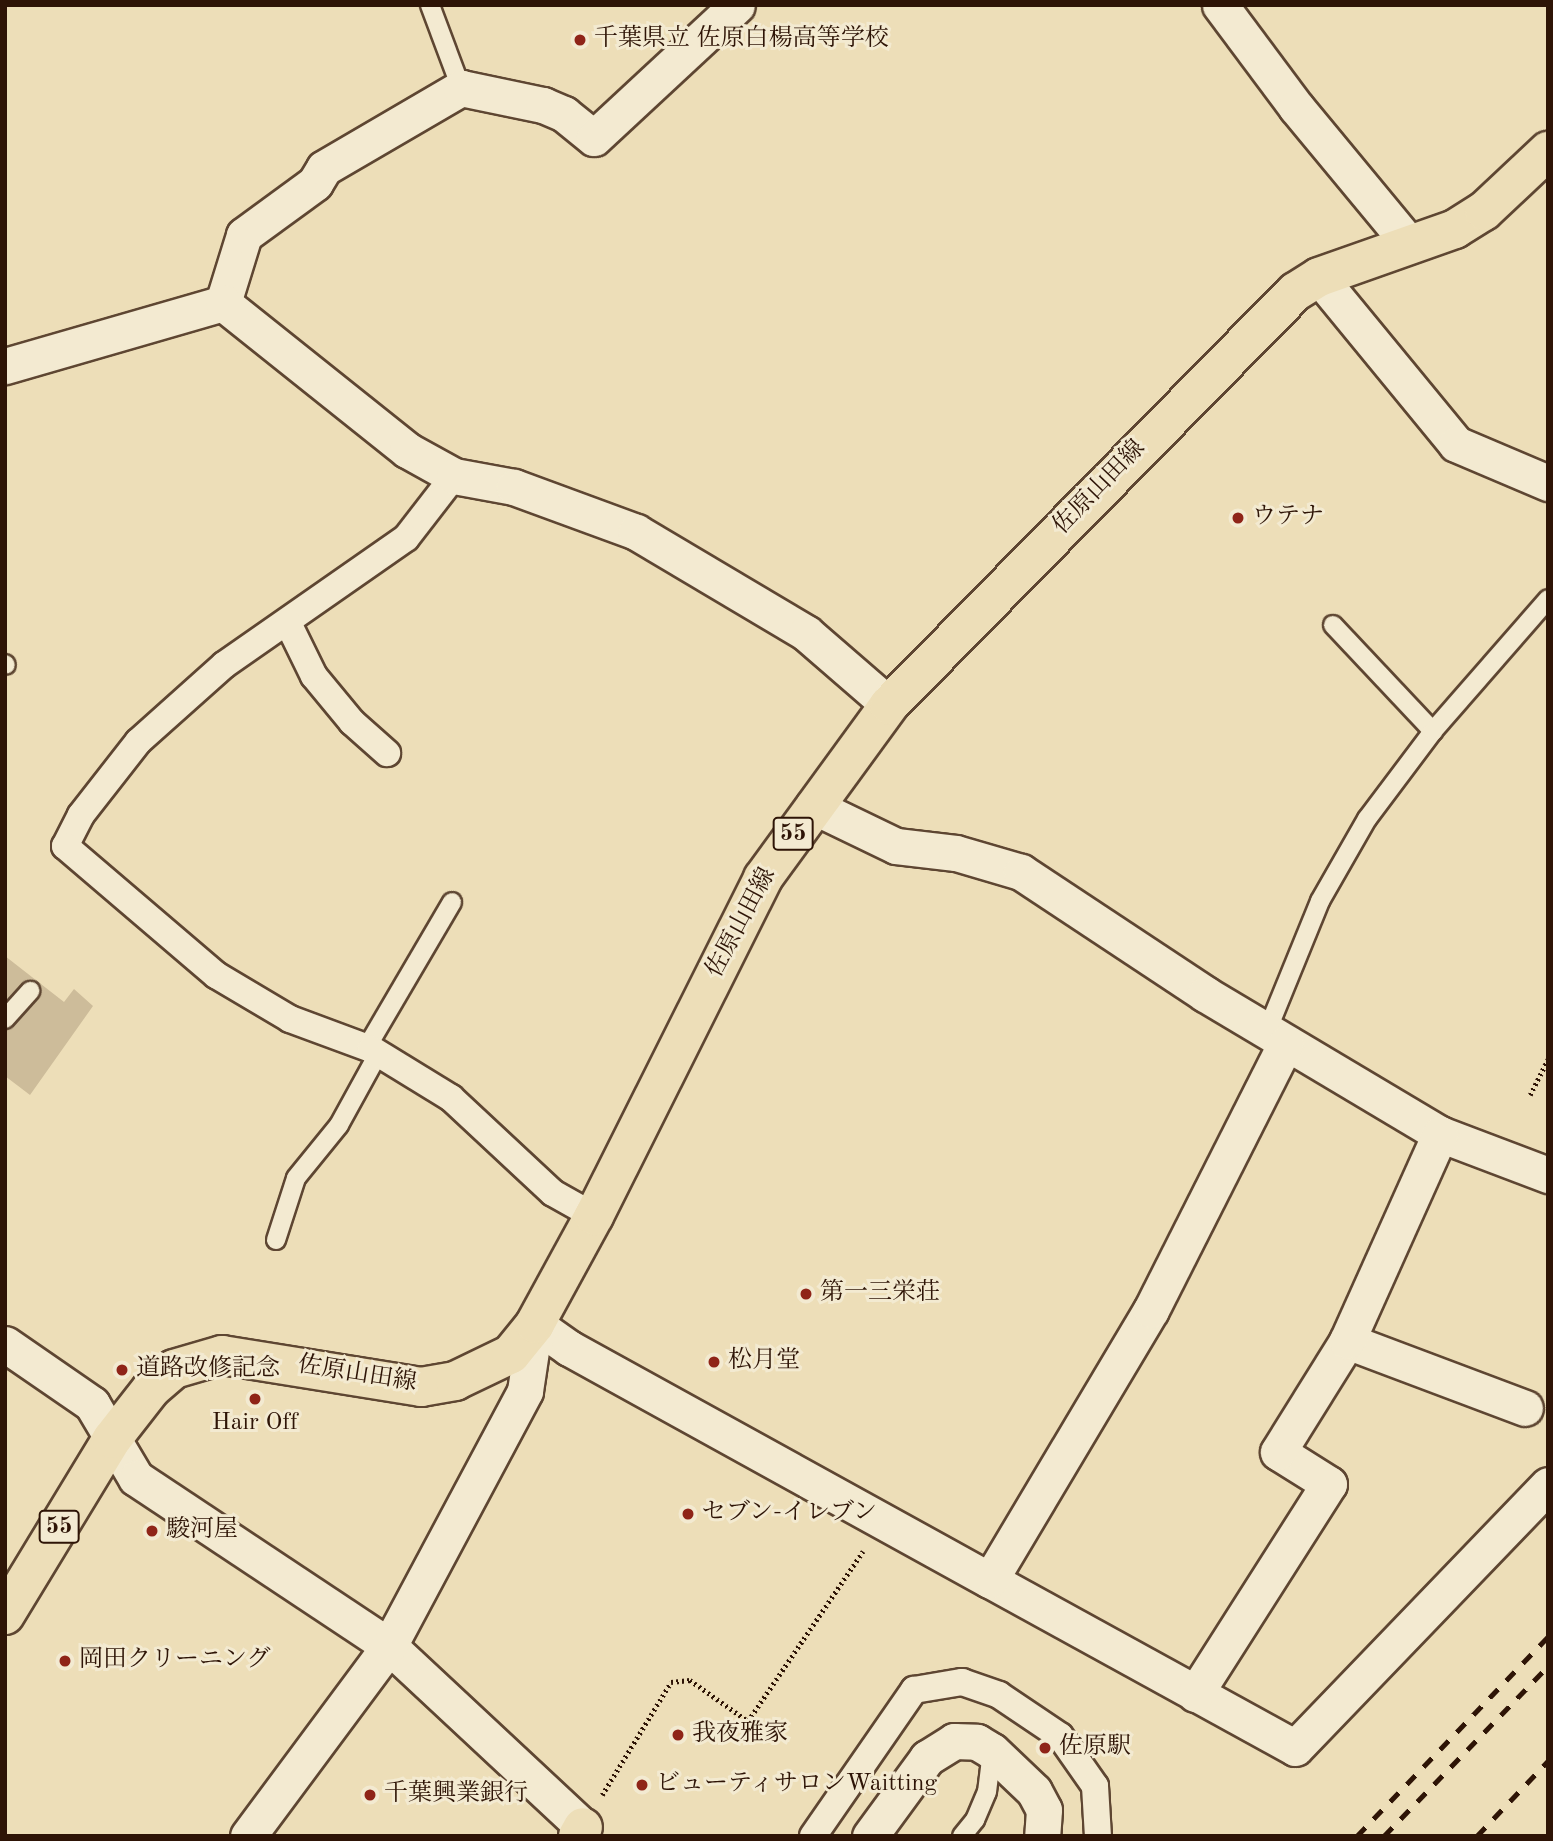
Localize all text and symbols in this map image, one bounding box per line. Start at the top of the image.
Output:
place label: 千葉県立 佐原白楊高等学校 [594,26,889,54]
marker: 千葉県立 佐原白楊高等学校 [572,32,588,48]
street label: 佐原山田線 [1048,435,1152,541]
place label: ウテナ [1252,504,1324,532]
marker: ウテナ [1230,510,1246,526]
road number: 55 [772,814,814,854]
street label: 佐原山田線 [701,863,783,983]
place label: 第一三栄荘 [820,1280,940,1308]
marker: 第一三栄荘 [798,1286,814,1302]
place label: 松月堂 [728,1348,800,1376]
street label: 佐原山田線 [295,1351,419,1399]
marker: 松月堂 [706,1354,722,1370]
place label: 道路改修記念 [136,1356,280,1384]
marker: 道路改修記念 [114,1362,130,1378]
marker: Hair Off [247,1391,263,1407]
place label: Hair Off [212,1410,298,1438]
place label: セブン-イレブン [702,1500,879,1528]
marker: セブン-イレブン [680,1506,696,1522]
road number: 55 [38,1508,80,1546]
place label: 駿河屋 [166,1517,238,1545]
marker: 駿河屋 [144,1523,160,1539]
place label: 岡田クリーニング [79,1647,271,1675]
marker: 岡田クリーニング [57,1653,73,1669]
place label: 我夜雅家 [692,1721,788,1749]
marker: 我夜雅家 [670,1727,686,1743]
place label: 佐原駅 [1059,1734,1131,1762]
marker: 佐原駅 [1037,1740,1053,1756]
place label: ビューティサロンWaitting [656,1771,939,1799]
marker: ビューティサロンWaitting [634,1777,650,1793]
place label: 千葉興業銀行 [384,1781,528,1809]
marker: 千葉興業銀行 [362,1787,378,1803]

